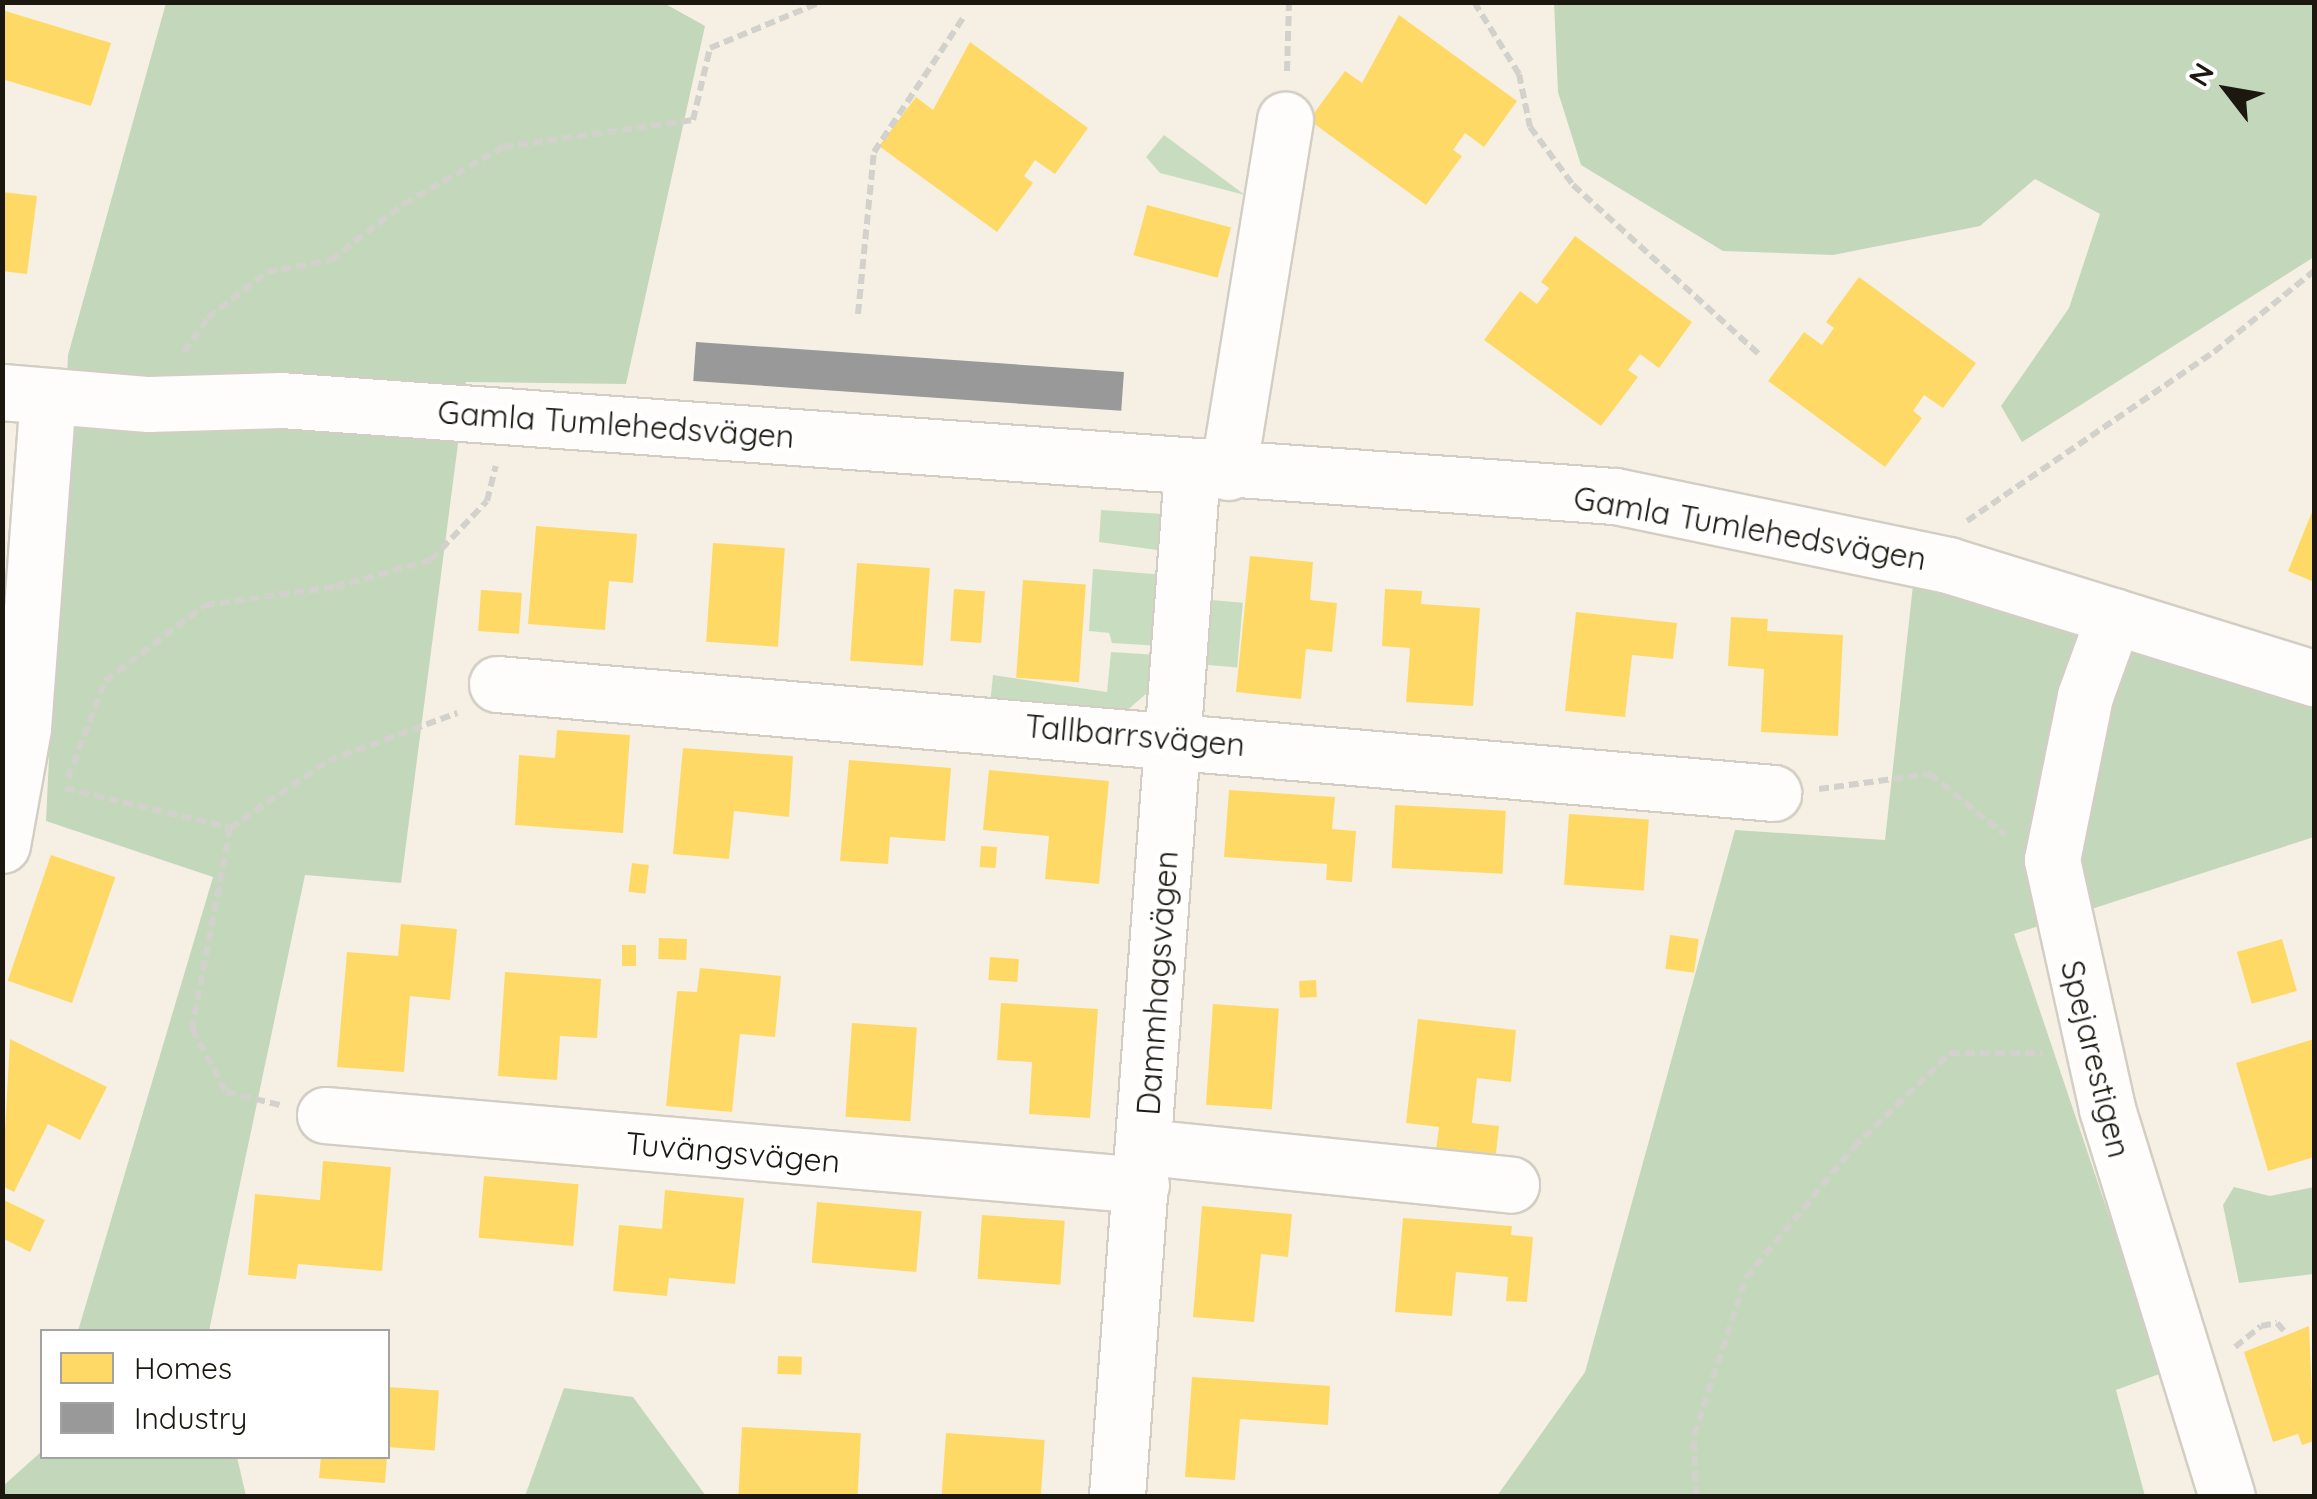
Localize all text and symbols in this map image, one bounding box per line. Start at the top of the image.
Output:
north arrow [2177,40,2277,140]
text: N [2181,56,2221,92]
street label: Gamla Tumlehedsvägen [436,392,796,456]
street label: Gamla Tumlehedsvägen [1571,478,1929,578]
street label: Tallbarrsvägen [1023,706,1247,764]
street label: Dammhagsvägen [1129,849,1185,1117]
street label: Spejarestigen [2053,956,2139,1162]
street label: Tuvängsvägen [624,1123,842,1181]
legend [40,1329,390,1459]
text: Homes [134,1349,232,1387]
text: Industry [134,1399,247,1437]

